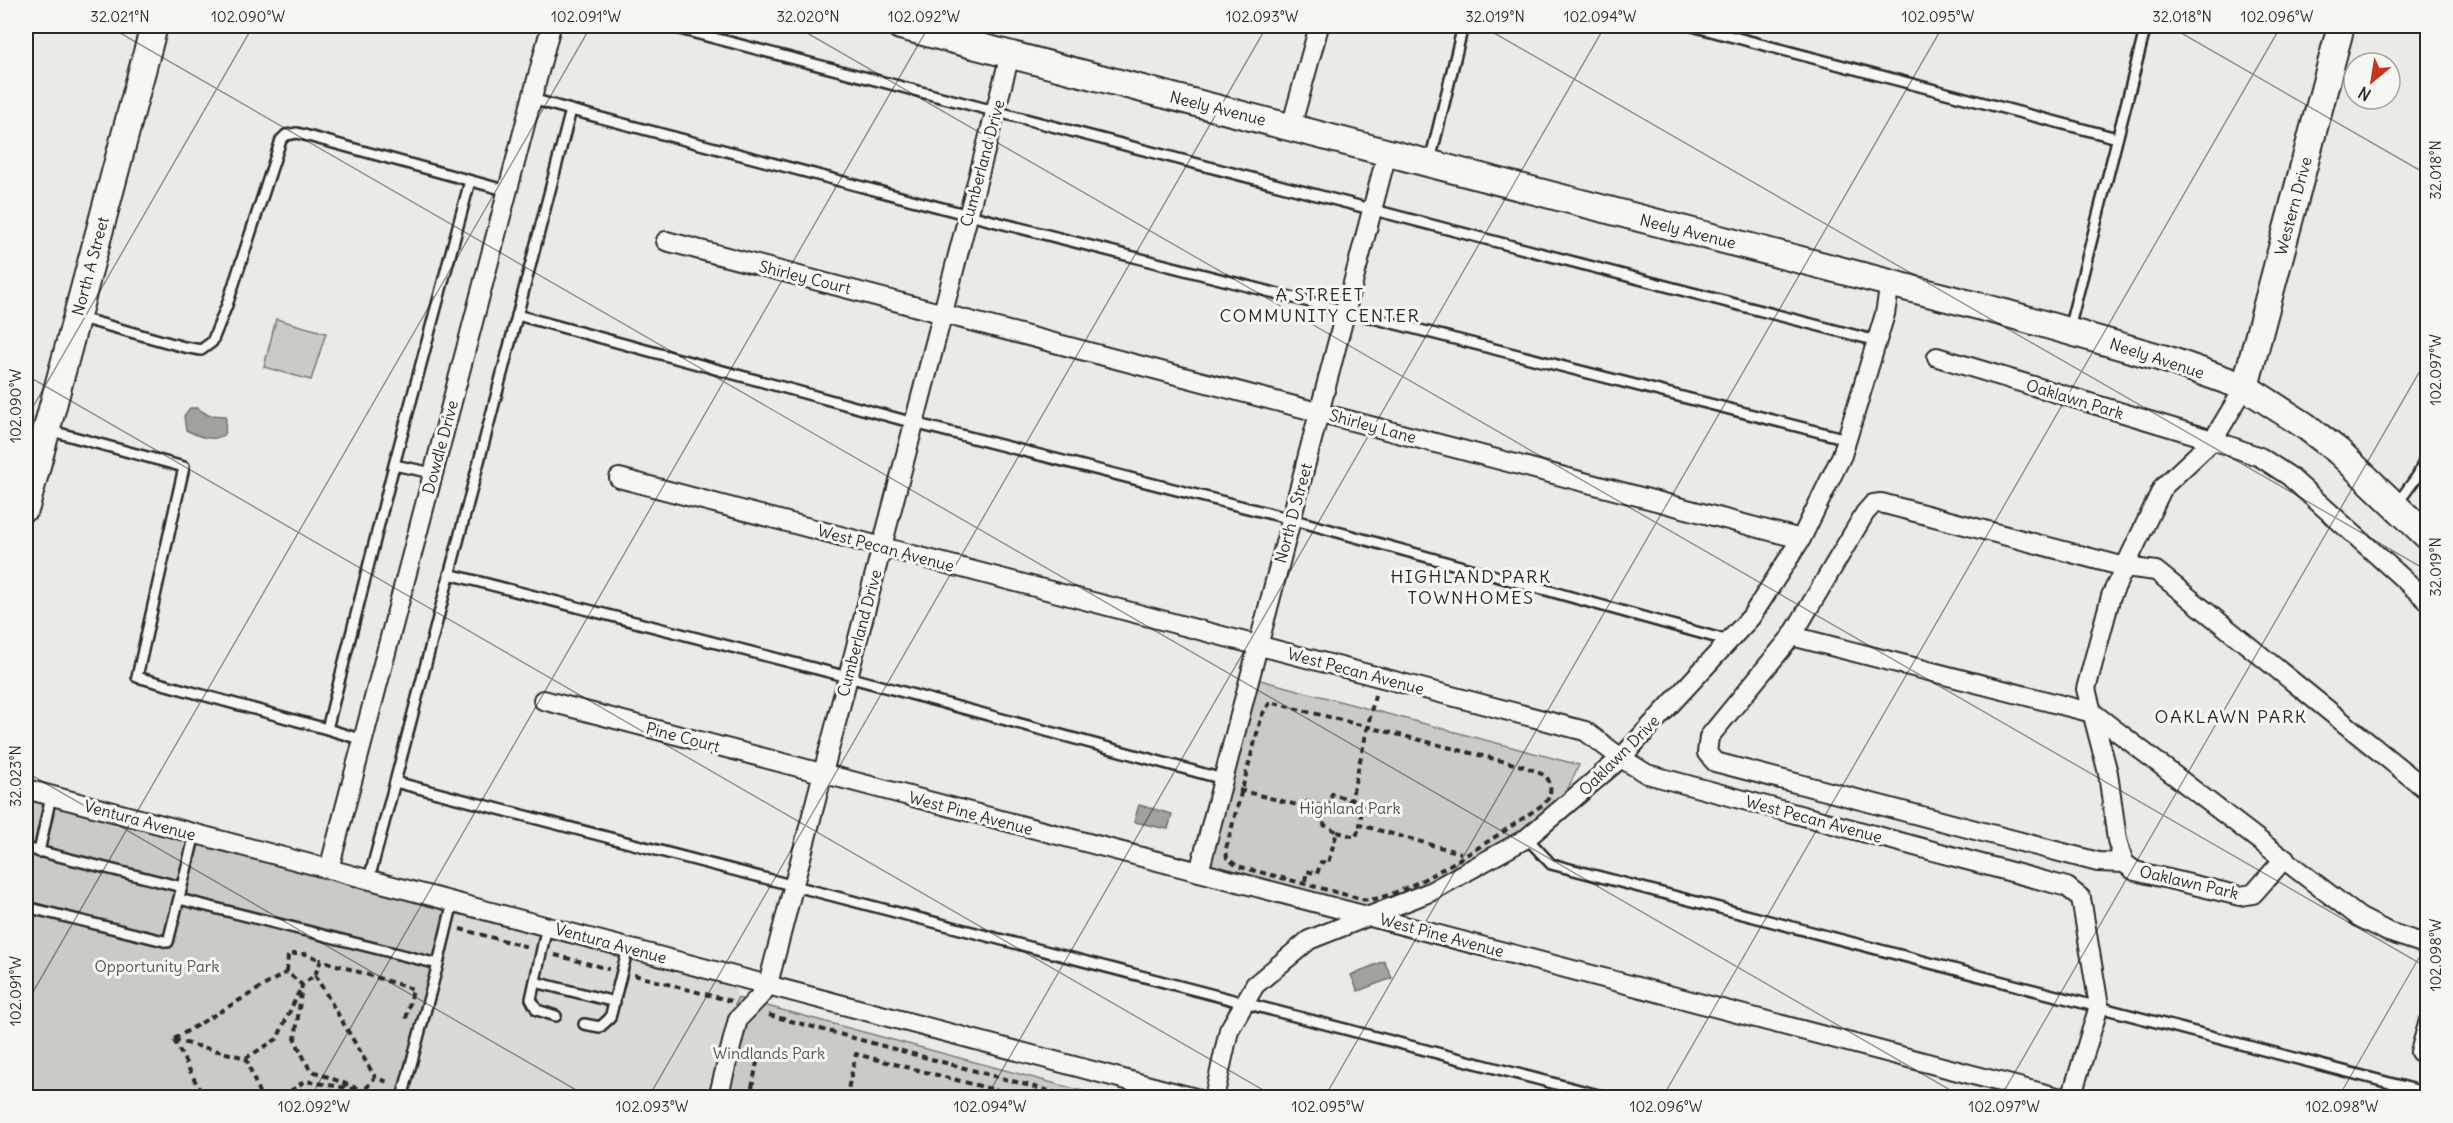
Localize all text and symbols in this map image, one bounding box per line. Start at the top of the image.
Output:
text: 32.021°N [90,7,150,26]
text: 102.090°W [211,7,285,26]
text: 102.091°W [551,7,621,26]
text: 32.020°N [776,7,840,26]
text: 102.092°W [888,7,961,26]
text: 102.093°W [1226,7,1299,26]
text: 32.019°N [1465,7,1525,26]
text: 102.094°W [1564,7,1637,26]
text: 102.095°W [1902,7,1975,26]
text: 32.018°N [2152,7,2212,26]
text: 102.096°W [2241,7,2314,26]
north arrow [2342,51,2402,111]
text: N [2355,83,2374,105]
street label: Neely Avenue [1168,86,1268,130]
street label: Cumberland Drive [955,97,1009,229]
text: 32.018°N [2426,140,2445,200]
street label: Western Drive [2270,155,2316,257]
street label: Neely Avenue [1638,209,1738,253]
street label: North A Street [67,214,113,318]
street label: Shirley Court [757,256,854,298]
district label: A STREET COMMUNITY CENTER [1219,283,1421,327]
street label: Neely Avenue [2107,333,2207,383]
text: 102.097°W [2426,334,2445,406]
text: 102.090°W [6,369,25,443]
street label: Oaklawn Park [2024,375,2126,423]
street label: Dowdle Drive [418,398,462,496]
street label: Shirley Lane [1327,405,1419,447]
street label: North D Street [1270,460,1316,565]
street label: West Pecan Avenue [816,520,956,576]
text: 32.019°N [2426,537,2445,597]
district label: HIGHLAND PARK TOWNHOMES [1390,565,1552,609]
street label: Cumberland Drive [832,567,886,699]
street label: West Pecan Avenue [1286,643,1426,699]
district label: OAKLAWN PARK [2155,705,2307,728]
street label: Oaklawn Drive [1574,710,1664,800]
street label: Pine Court [644,718,723,757]
text: 32.023°N [6,745,25,807]
street label: West Pine Avenue [907,787,1035,839]
street label: West Pecan Avenue [1744,791,1884,847]
street label: Ventura Avenue [82,795,198,845]
park label: Highland Park [1299,798,1401,818]
street label: Oaklawn Park [2137,861,2241,903]
street label: West Pine Avenue [1378,909,1506,961]
street label: Ventura Avenue [553,918,669,968]
text: 102.098°W [2426,918,2445,991]
text: 102.091°W [6,956,25,1026]
park label: Opportunity Park [94,956,220,976]
park label: Windlands Park [713,1043,825,1063]
text: 102.092°W [278,1097,351,1116]
text: 102.093°W [616,1097,689,1116]
text: 102.094°W [954,1097,1027,1116]
text: 102.095°W [1292,1097,1365,1116]
text: 102.096°W [1630,1097,1703,1116]
text: 102.097°W [1968,1097,2040,1116]
text: 102.098°W [2306,1097,2379,1116]

